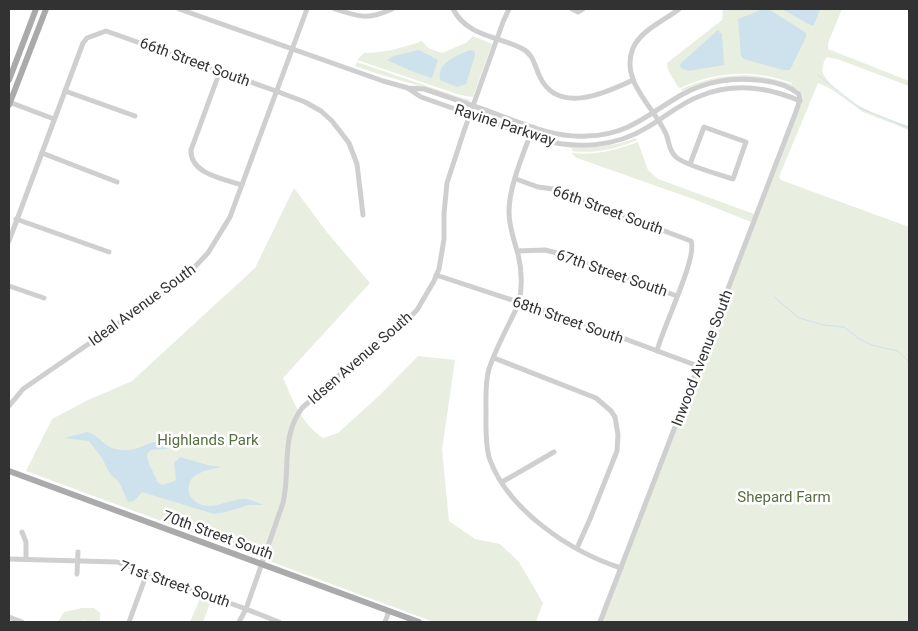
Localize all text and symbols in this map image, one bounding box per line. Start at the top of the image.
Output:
street label: 66th Street South [137,34,253,90]
street label: Ravine Parkway [452,100,558,150]
street label: 66th Street South [550,182,666,238]
street label: 67th Street South [554,246,670,300]
street label: Ideal Avenue South [85,260,199,350]
street label: Inwood Avenue South [668,287,736,429]
street label: 68th Street South [510,293,626,347]
street label: Idsen Avenue South [304,308,416,408]
park label: Highlands Park [157,431,259,449]
park label: Shepard Farm [737,488,831,506]
street label: 70th Street South [160,507,276,563]
street label: 71st Street South [117,557,233,611]

